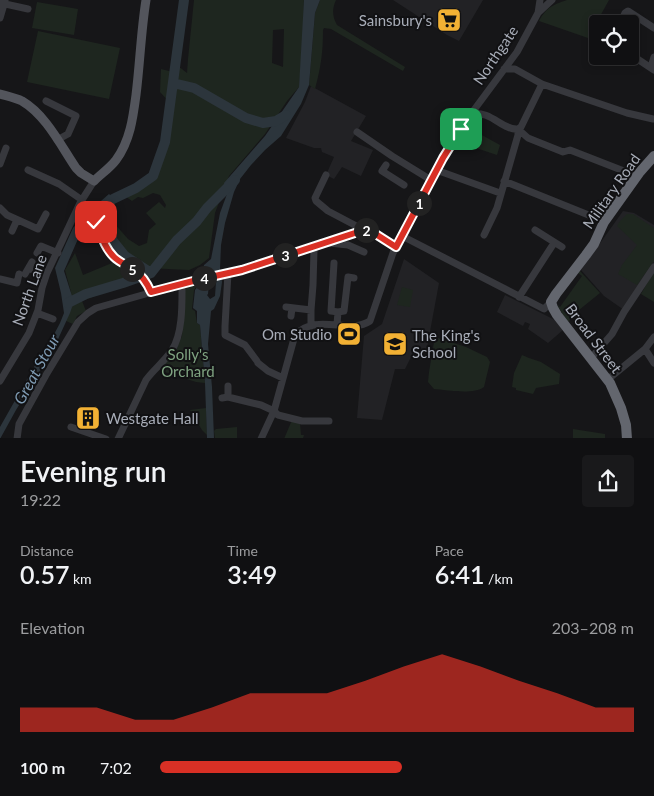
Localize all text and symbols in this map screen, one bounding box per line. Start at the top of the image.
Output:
supermarket icon: Sainsbury's [436,7,462,33]
place label: Sainsbury's [359,11,432,29]
map controls [589,15,639,65]
button: locate [589,15,639,65]
street label: Northgate [469,22,521,88]
pin [440,108,482,150]
icon: arrive [447,115,475,143]
street label: Military Road [579,150,643,232]
pin: 1 [406,190,432,216]
text: 1 [415,195,424,212]
pin [75,201,117,243]
icon: check [82,208,110,236]
pin: 2 [354,218,378,242]
text: 2 [362,222,371,239]
pin: 3 [272,242,298,268]
text: 3 [281,247,290,264]
street label: North Lane [8,252,50,328]
pin: 5 [120,256,144,282]
text: 5 [128,261,137,278]
pin: 4 [192,266,216,290]
text: 4 [200,270,209,287]
street label: Broad Street [562,300,626,377]
sports icon: Om Studio [336,321,362,347]
place label: Om Studio [262,325,332,343]
place label: The King's School [412,326,480,361]
water label: Great Stour [9,330,63,407]
school or university icon: The King's School [382,331,408,357]
park label: Solly's Orchard [161,345,215,380]
building icon: Westgate Hall [75,405,101,431]
place label: Westgate Hall [106,409,199,427]
text: Evening run [20,454,166,488]
button: share [582,455,634,507]
text: 19:22 [20,490,61,509]
text: Distance [20,542,74,559]
text: Time [227,542,258,559]
text: Pace [435,542,464,559]
text: 0.57 [20,559,69,589]
text: 3:49 [227,559,277,589]
text: 6:41 [435,559,485,589]
text: km [69,570,92,587]
text: /km [485,570,513,587]
text: Elevation [20,618,85,637]
text: 203–208 m [552,618,634,637]
text: 100 m [20,758,65,777]
text: 7:02 [100,758,132,777]

